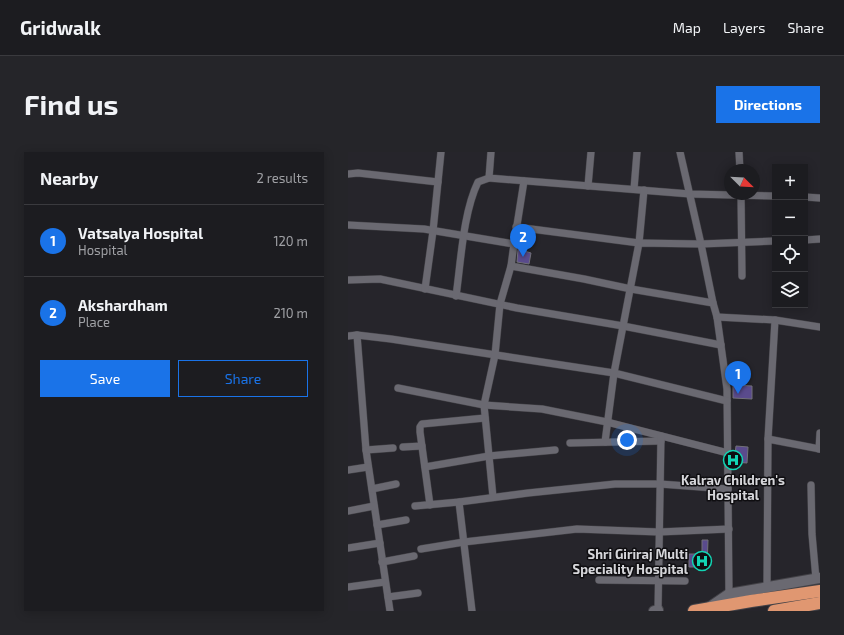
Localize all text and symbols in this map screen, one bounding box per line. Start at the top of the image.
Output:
text: Gridwalk [20,16,101,39]
text: Map [673,19,701,36]
text: Layers [723,19,765,36]
text: Share [787,19,824,36]
button: Directions [716,86,820,123]
text: Find us [24,87,118,121]
north arrow [724,164,760,200]
map controls [772,164,808,308]
button: + [772,164,808,200]
text: Nearby [40,168,98,188]
text: 2 results [256,170,308,186]
button: − [772,200,808,236]
text: Vatsalya Hospital [78,224,203,242]
pin: 2 [510,224,536,257]
text: 1 [50,233,56,249]
text: 120 m [273,233,308,249]
button: locate [772,236,808,272]
text: Hospital [78,242,127,258]
button: layers [772,272,808,308]
text: Akshardham [78,296,168,314]
text: 2 [49,305,57,321]
text: 210 m [273,305,308,321]
text: Place [78,314,110,330]
button: Save [40,360,170,397]
button: Share [178,360,308,397]
pin: 1 [725,361,751,394]
your location [617,430,637,450]
hospital icon: Kalrav Children's Hospital [722,449,744,471]
place label: Kalrav Children's Hospital [681,472,785,503]
place label: Shri Giriraj Multi Speciality Hospital [573,546,689,577]
hospital icon: Shri Giriraj Multi Speciality Hospital [691,550,713,572]

